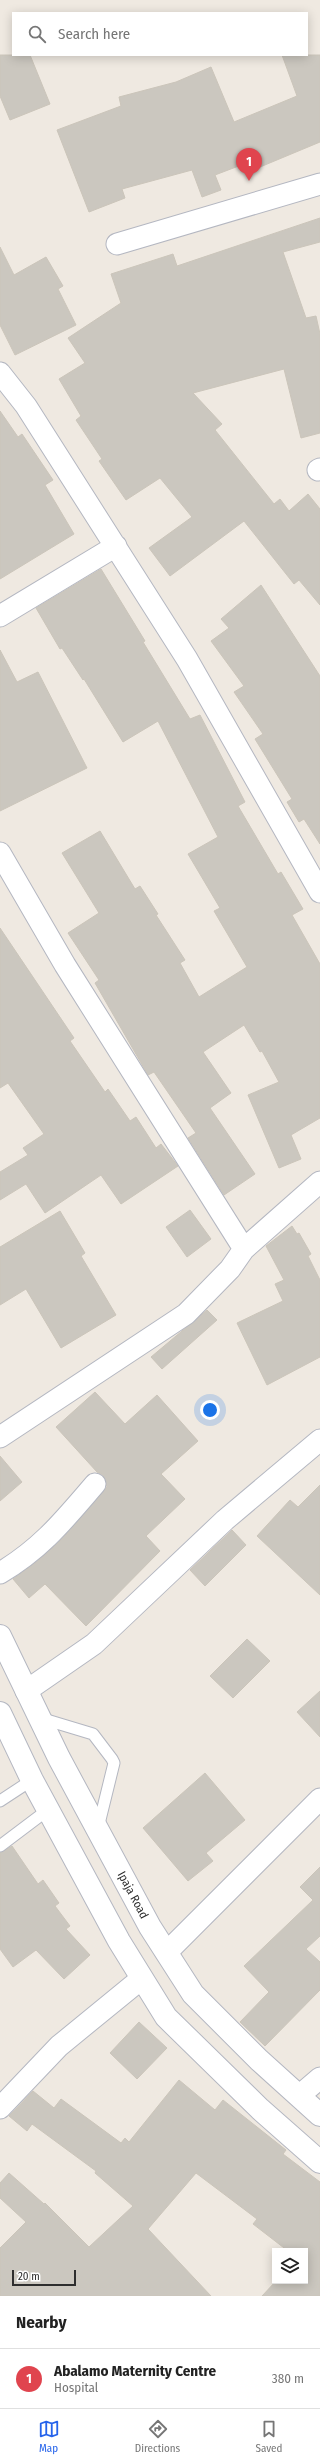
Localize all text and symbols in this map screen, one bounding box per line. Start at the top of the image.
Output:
search box [12,12,308,56]
icon: search [26,23,48,45]
text: Search here [58,25,130,43]
pin: 1 [236,148,262,181]
your location [200,1400,220,1420]
street label: Ipaja Road [115,1869,151,1921]
map controls [272,2248,308,2284]
button: layers [272,2248,308,2284]
scale bar [12,2268,76,2287]
text: 20 m [18,2270,40,2283]
text: Nearby [16,2312,67,2333]
text: Abalamo Maternity Centre [54,2362,216,2380]
text: 1 [26,2371,32,2386]
text: 380 m [272,2371,304,2386]
text: Hospital [54,2380,98,2395]
tab: Map [38,2418,60,2455]
tab: Directions [135,2418,180,2455]
tab: Saved [256,2418,282,2455]

